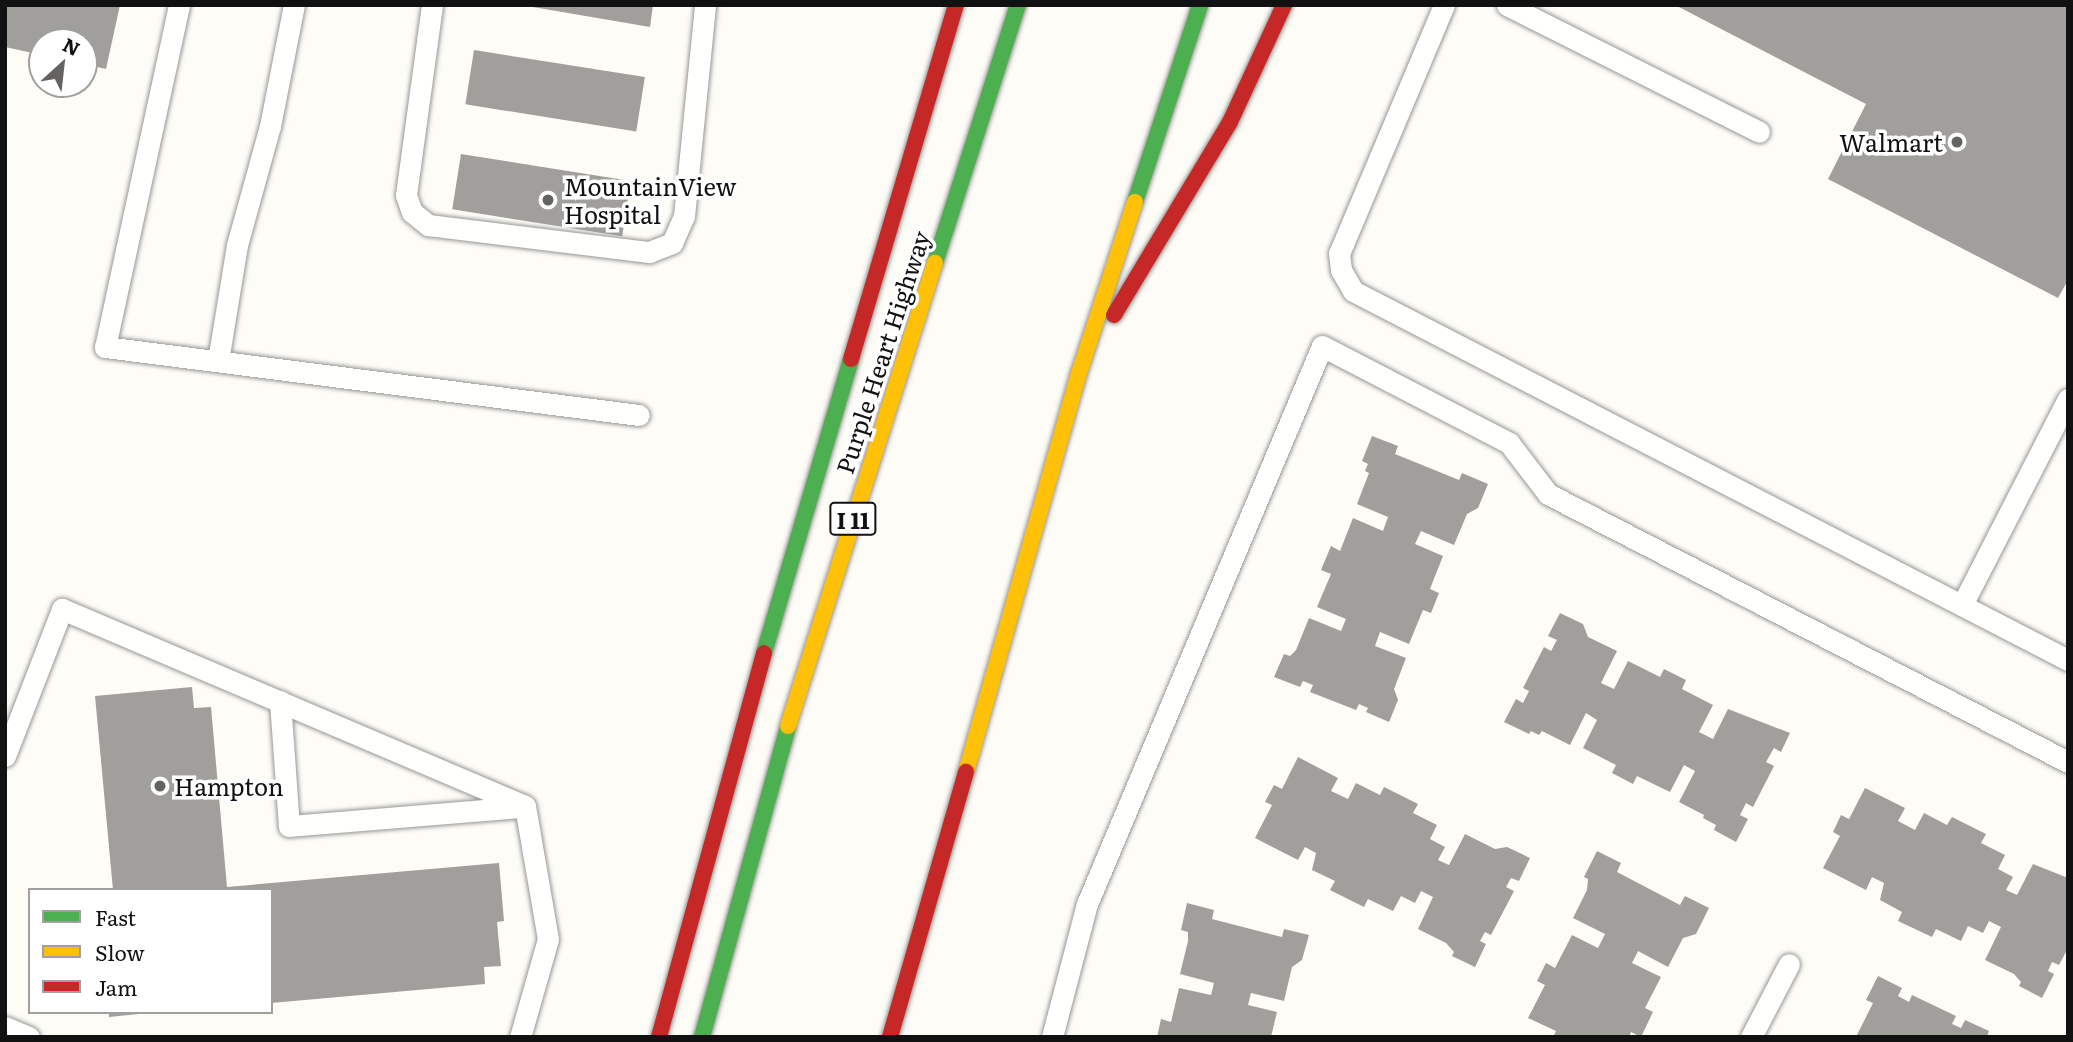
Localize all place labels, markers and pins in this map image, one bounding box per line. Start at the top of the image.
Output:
place label: Walmart [1839,128,1943,156]
marker: Walmart [1949,134,1965,150]
place label: MountainView Hospital [564,172,736,228]
marker: MountainView Hospital [538,190,558,210]
place label: Hampton [174,772,284,800]
marker: Hampton [152,778,168,794]

